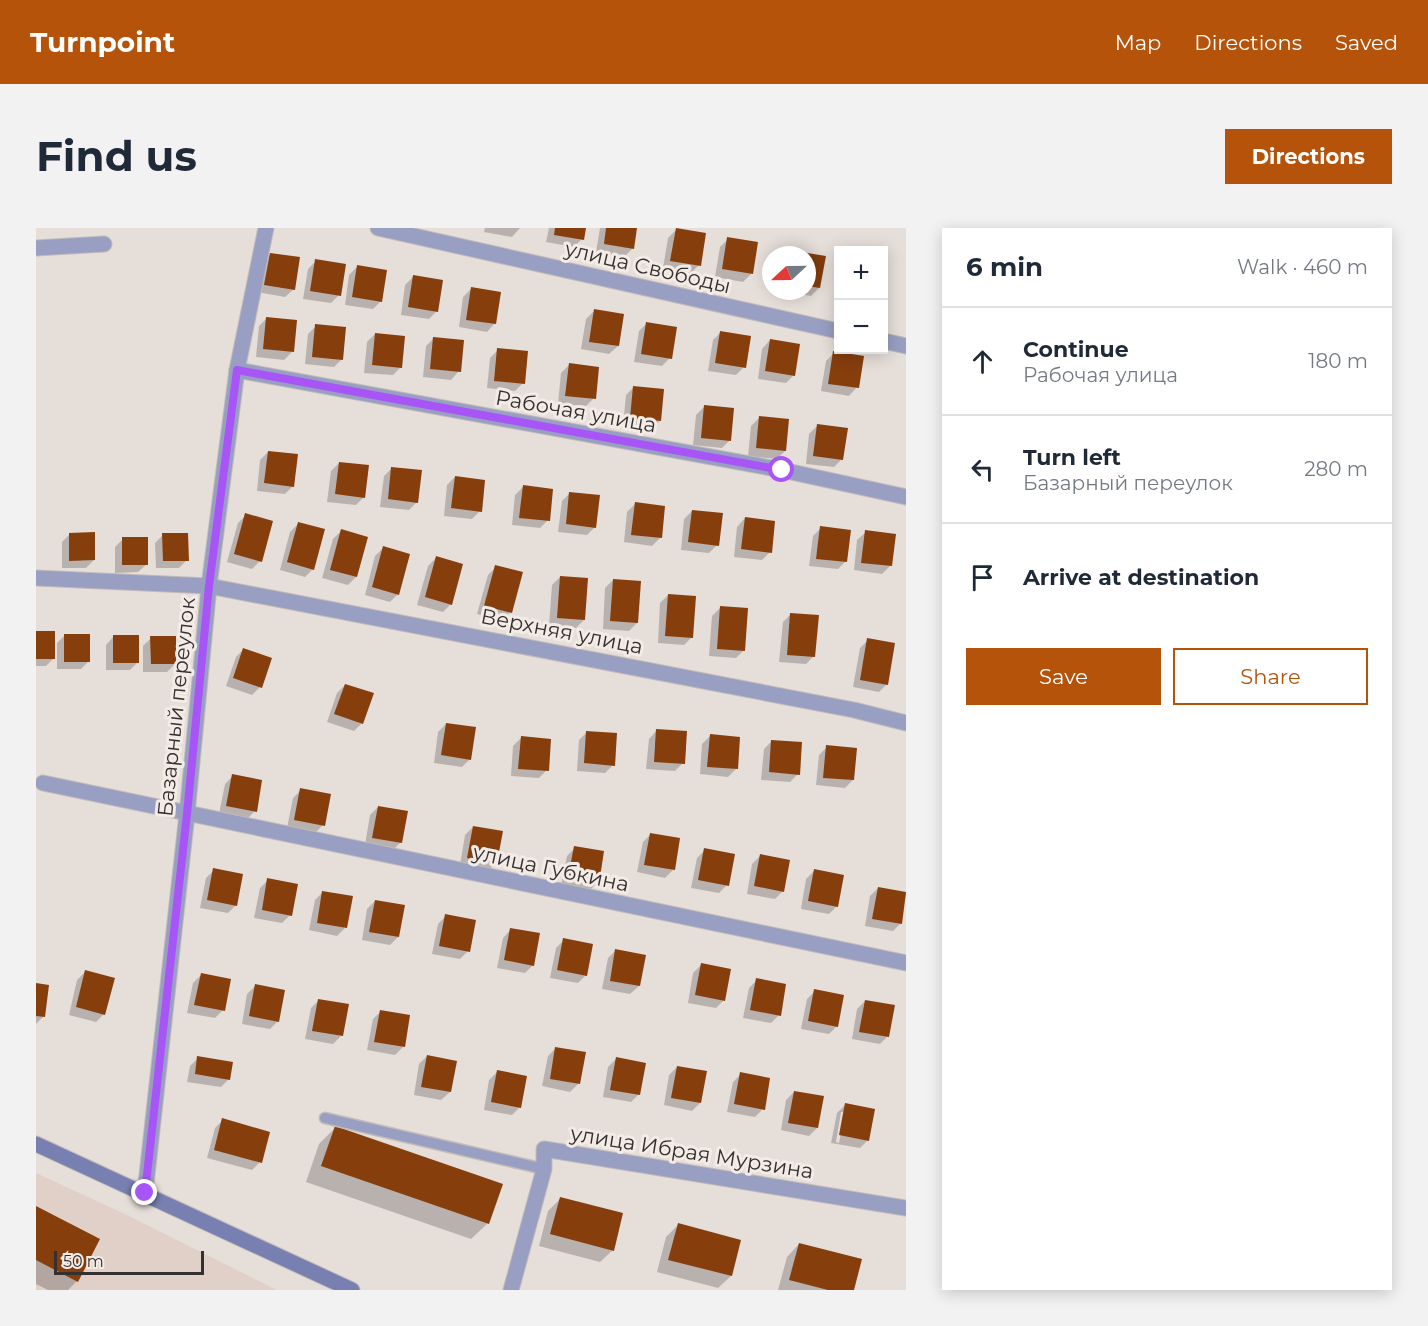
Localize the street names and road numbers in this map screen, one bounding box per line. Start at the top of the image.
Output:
street label: улица Свободы [562,236,733,298]
street label: Рабочая улица [494,385,658,437]
street label: Базарный переулок [152,596,200,818]
street label: Верхняя улица [479,603,645,659]
street label: улица Губкина [470,839,631,897]
street label: улица Ибрая Мурзина [568,1120,815,1184]

